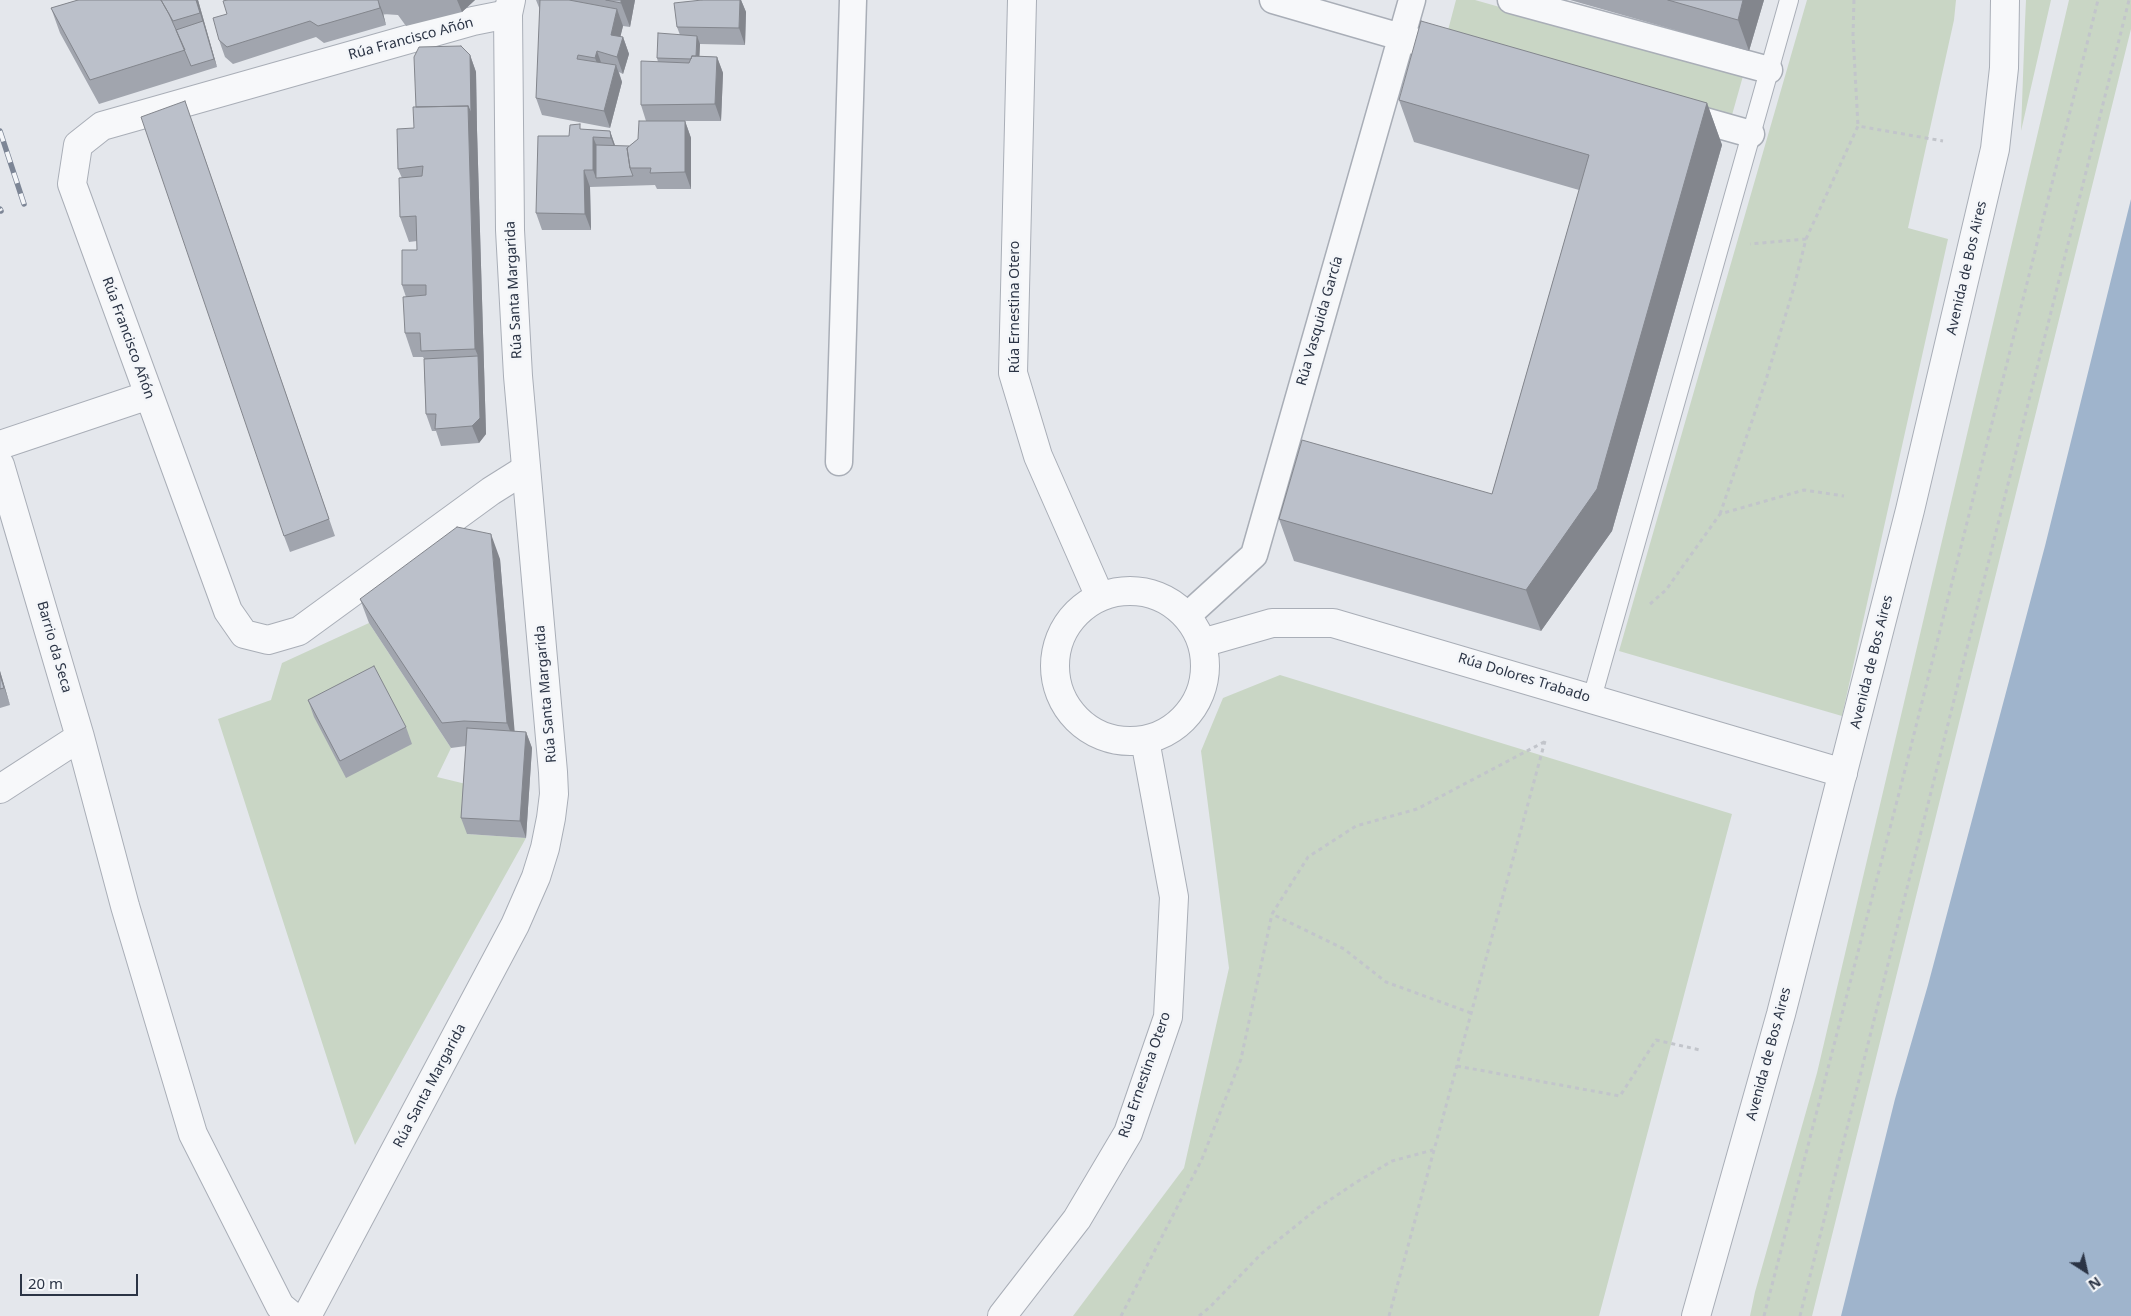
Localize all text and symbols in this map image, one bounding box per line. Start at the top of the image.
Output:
street label: Rúa Francisco Añón [347,14,475,64]
street label: Avenida de Bos Aires [1943,199,1991,337]
street label: Rúa Santa Margarida [502,221,526,359]
street label: Rúa Ernestina Otero [1007,241,1023,373]
street label: Rúa Vasquida García [1293,254,1347,388]
street label: Rúa Francisco Añón [98,275,158,401]
street label: Avenida de Bos Aires [1847,593,1897,731]
street label: Barrio da Seca [33,599,75,695]
street label: Rúa Santa Margarida [532,624,560,764]
street label: Rúa Dolores Trabado [1456,650,1592,706]
street label: Avenida de Bos Aires [1743,986,1795,1122]
street label: Rúa Ernestina Otero [1116,1010,1174,1140]
street label: Rúa Santa Margarida [390,1021,470,1151]
north arrow [2061,1246,2111,1296]
scale bar [22,1264,140,1296]
text: 20 m [28,1273,63,1293]
text: N [2085,1273,2105,1295]

